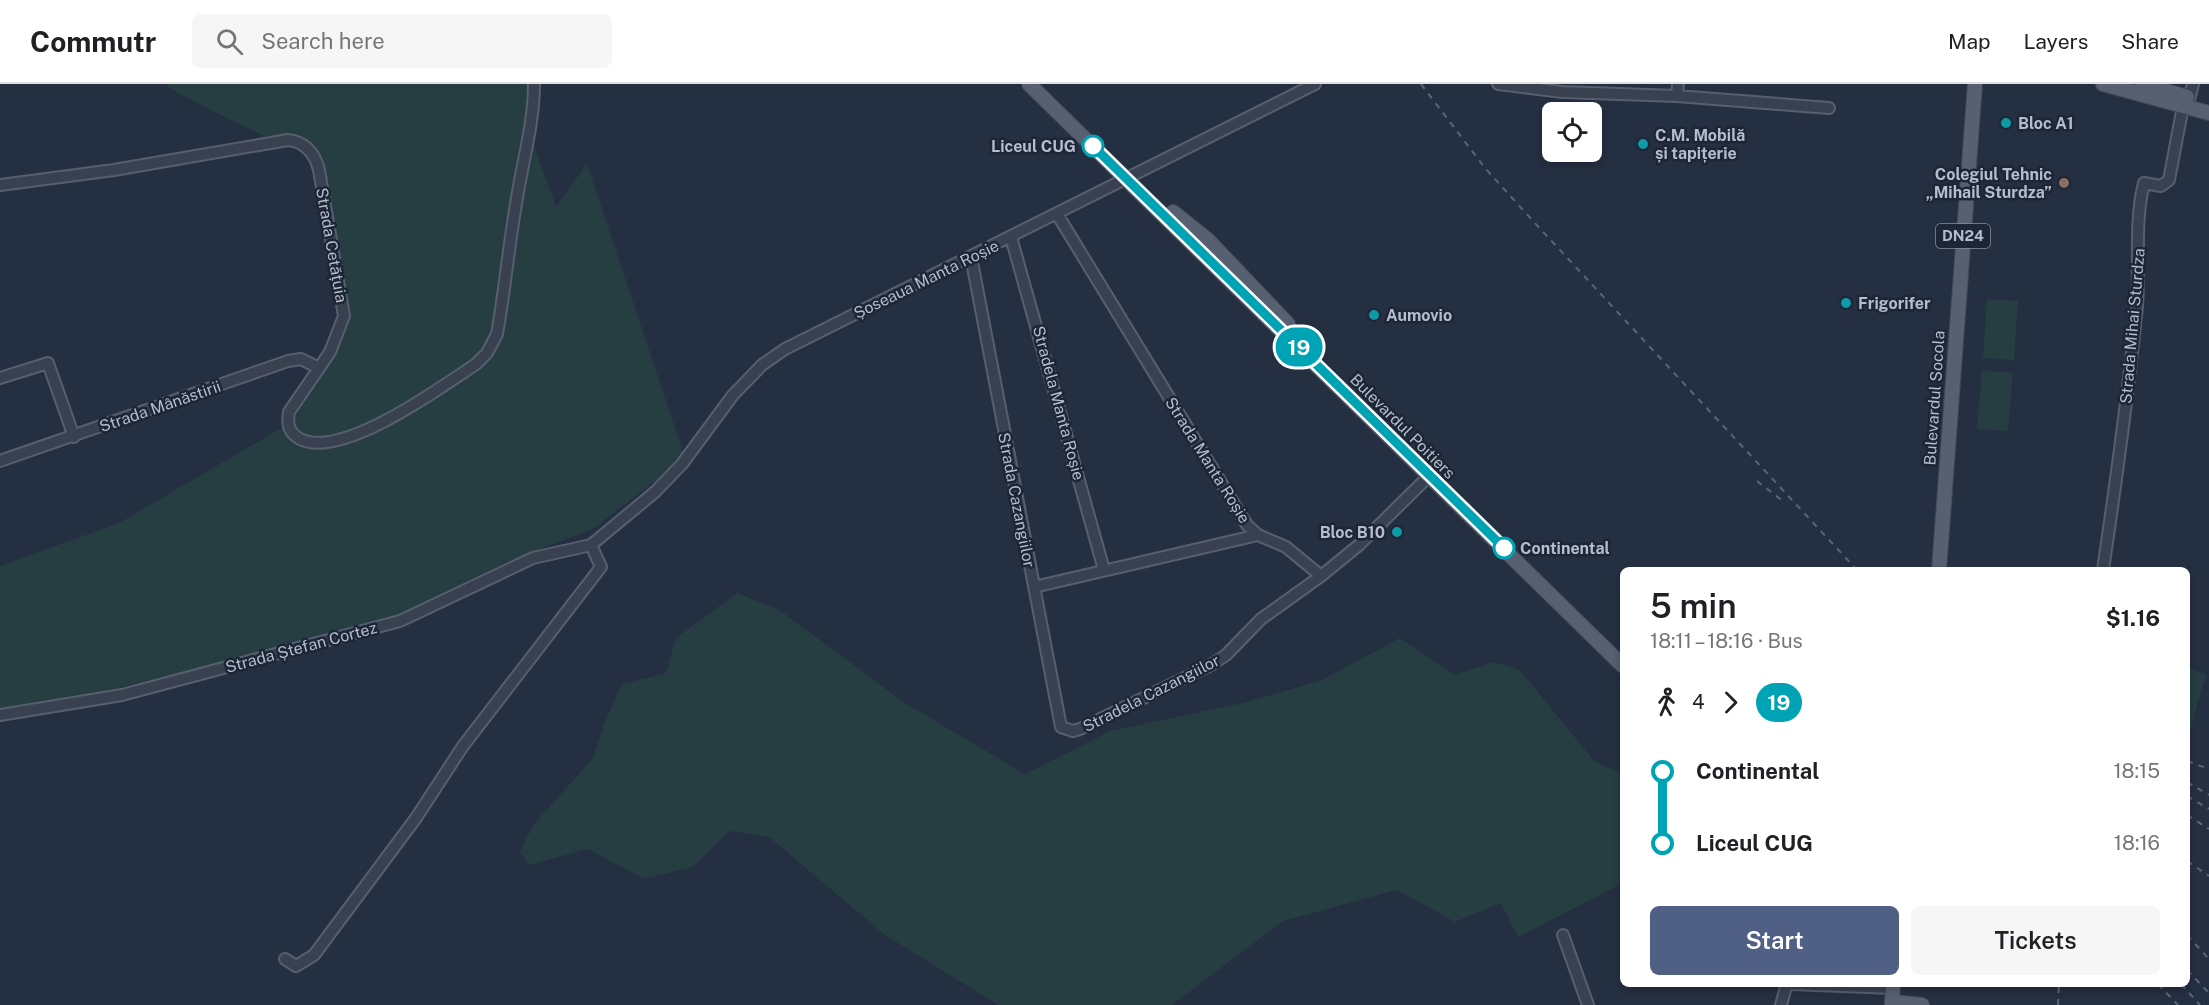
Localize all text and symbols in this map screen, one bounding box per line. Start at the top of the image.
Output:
search box [192,14,612,68]
text: Commutr [30,25,156,58]
icon: search [213,25,246,58]
text: Search here [261,28,385,54]
text: Map [1948,29,1991,54]
text: Layers [2024,29,2088,54]
text: Share [2121,29,2179,54]
map controls [1542,102,1602,162]
button: locate [1542,102,1602,162]
place label: Bloc A1 [2018,114,2074,133]
marker: Bloc A1 [1999,116,2013,130]
place label: C.M. Mobilă și tapițerie [1655,126,1745,163]
marker: Liceul CUG [1082,135,1104,157]
place label: Liceul CUG [991,137,1076,156]
marker: C.M. Mobilă și tapițerie [1636,137,1650,151]
place label: Colegiul Tehnic „Mihail Sturdza” [1926,165,2052,202]
marker: Colegiul Tehnic „Mihail Sturdza” [2057,176,2071,190]
street label: Strada Cetățuia [312,186,351,304]
road number: DN24 [1936,224,1990,248]
street label: Șoseaua Manta Roșie [851,236,1002,323]
street label: Strada Mihai Sturdza [2116,247,2149,405]
place label: Frigorifer [1858,294,1931,313]
marker: Frigorifer [1839,296,1853,310]
place label: Aumovio [1386,306,1452,325]
marker: Aumovio [1367,308,1381,322]
street label: Stradela Manta Roșie [1029,324,1088,482]
line badge: 19 [1272,328,1326,366]
street label: Bulevardul Socola [1920,330,1949,466]
text: 19 [1288,335,1310,360]
street label: Bulevardul Poitiers [1346,370,1459,483]
street label: Strada Mânăstirii [97,377,223,436]
street label: Strada Manta Roșie [1161,394,1254,527]
street label: Strada Cazangiilor [994,431,1039,569]
place label: Bloc B10 [1320,523,1385,542]
marker: Bloc B10 [1390,525,1404,539]
marker: Continental [1493,537,1515,559]
place label: Continental [1520,539,1610,558]
text: 5 min [1650,587,1737,625]
text: $1.16 [2106,605,2160,631]
street label: Strada Ștefan Cortez [223,618,379,677]
text: 18:11 – 18:16 · Bus [1650,629,1803,653]
street label: Stradela Cazangiilor [1080,651,1223,736]
icon: walk [1650,686,1683,719]
icon: forward [1714,686,1747,719]
text: 4 [1692,690,1705,714]
text: 19 [1768,690,1790,715]
text: Continental [1696,758,1819,784]
text: 18:15 [2113,759,2160,783]
text: Liceul CUG [1696,830,1813,856]
text: 18:16 [2114,831,2160,855]
button: Start [1650,906,1899,975]
button: Tickets [1911,906,2160,975]

